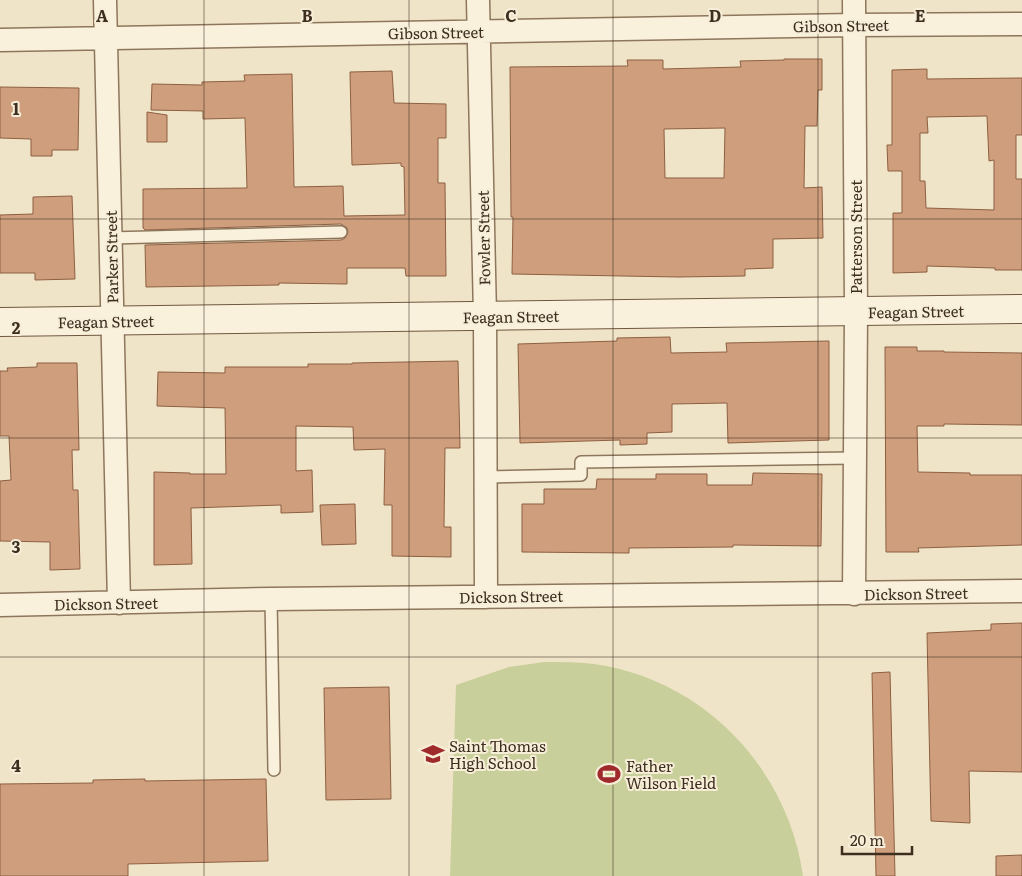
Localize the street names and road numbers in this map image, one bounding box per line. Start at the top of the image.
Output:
street label: Gibson Street [793,13,889,37]
street label: Gibson Street [388,20,484,44]
street label: Patterson Street [844,180,867,294]
street label: Fowler Street [471,190,495,286]
street label: Parker Street [99,210,123,304]
street label: Feagan Street [868,299,964,323]
street label: Feagan Street [463,304,559,328]
street label: Feagan Street [58,309,154,333]
street label: Dickson Street [864,581,968,605]
street label: Dickson Street [459,584,563,608]
street label: Dickson Street [54,591,158,615]

